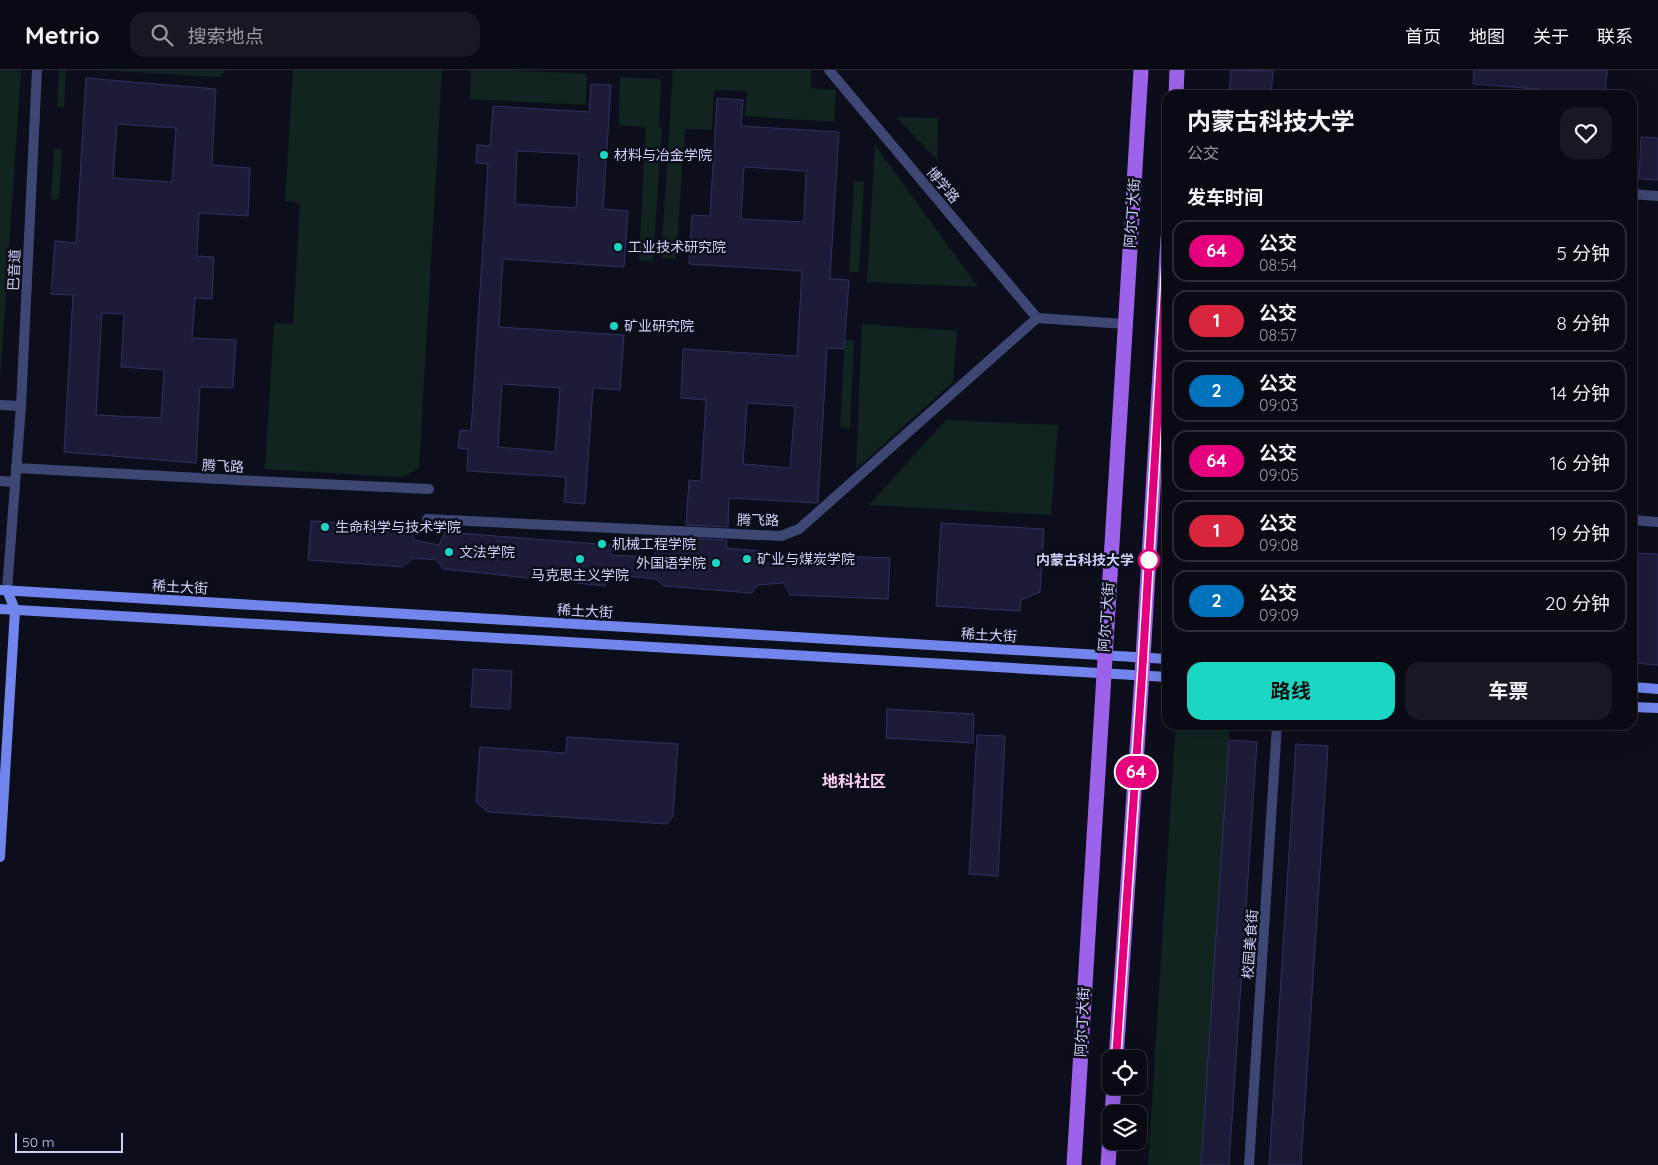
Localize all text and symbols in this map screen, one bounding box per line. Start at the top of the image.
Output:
search box [130,12,480,57]
text: Metrio [25,20,100,50]
icon: search [148,21,176,49]
text: 搜索地点 [188,24,264,48]
text: 首页 [1405,25,1441,48]
text: 地图 [1469,25,1505,48]
text: 关于 [1533,25,1569,48]
text: 联系 [1597,25,1633,48]
text: 内蒙古科技大学 [1187,106,1355,136]
button: heart [1560,107,1612,159]
text: 公交 [1187,143,1219,163]
place label: 材料与冶金学院 [614,146,712,164]
marker: 材料与冶金学院 [598,149,610,161]
street label: 博学路 [923,163,963,207]
street label: 阿尔丁大街 [1121,177,1143,249]
text: 发车时间 [1187,185,1263,209]
text: 公交 [1259,231,1297,255]
place label: 工业技术研究院 [628,238,726,256]
text: 64 [1206,239,1227,262]
marker: 工业技术研究院 [612,241,624,253]
text: 5 分钟 [1556,241,1610,265]
street label: 巴音道 [4,249,24,291]
text: 08:54 [1259,255,1297,275]
text: 公交 [1259,301,1297,325]
text: 1 [1213,309,1220,332]
text: 8 分钟 [1557,311,1610,335]
place label: 矿业研究院 [624,317,694,335]
marker: 矿业研究院 [608,320,620,332]
text: 08:57 [1259,325,1297,345]
text: 公交 [1259,371,1297,395]
text: 2 [1211,379,1222,402]
text: 14 分钟 [1550,381,1610,405]
text: 09:03 [1259,395,1298,415]
text: 公交 [1259,441,1297,465]
text: 64 [1206,449,1227,472]
text: 16 分钟 [1550,451,1610,475]
street label: 腾飞路 [202,456,244,476]
text: 09:05 [1259,465,1299,485]
street label: 腾飞路 [737,511,779,529]
text: 公交 [1259,511,1297,535]
place label: 生命科学与技术学院 [335,518,461,536]
text: 1 [1213,519,1220,542]
marker: 生命科学与技术学院 [319,521,331,533]
text: 19 分钟 [1549,521,1610,545]
place label: 机械工程学院 [612,535,696,553]
text: 09:08 [1259,535,1299,555]
marker: 机械工程学院 [596,538,608,550]
place label: 文法学院 [459,543,515,561]
marker: 文法学院 [443,546,455,558]
marker: 内蒙古科技大学 [1138,549,1160,571]
place label: 矿业与煤炭学院 [757,550,855,568]
place label: 内蒙古科技大学 [1036,551,1134,569]
marker: 马克思主义学院 [574,553,586,565]
marker: 矿业与煤炭学院 [741,553,753,565]
place label: 外国语学院 [636,554,706,572]
marker: 外国语学院 [710,557,722,569]
place label: 马克思主义学院 [531,566,629,584]
street label: 稀土大街 [152,577,208,597]
street label: 阿尔丁大街 [1095,581,1117,653]
text: 公交 [1259,581,1297,605]
text: 2 [1211,589,1222,612]
text: 20 分钟 [1545,591,1610,615]
street label: 稀土大街 [557,601,613,621]
text: 09:09 [1259,605,1299,625]
street label: 稀土大街 [961,625,1017,645]
button: 路线 [1187,662,1395,720]
button: 车票 [1405,662,1612,720]
line badge: 64 [1114,756,1158,788]
text: 64 [1126,760,1146,783]
district label: 地科社区 [822,771,886,791]
street label: 校园美食街 [1239,908,1261,980]
street label: 阿尔丁大街 [1071,987,1093,1057]
map controls [1102,1050,1147,1150]
button: locate [1102,1050,1147,1095]
button: layers [1102,1105,1147,1150]
scale bar [15,1130,122,1153]
text: 50 m [22,1133,55,1151]

